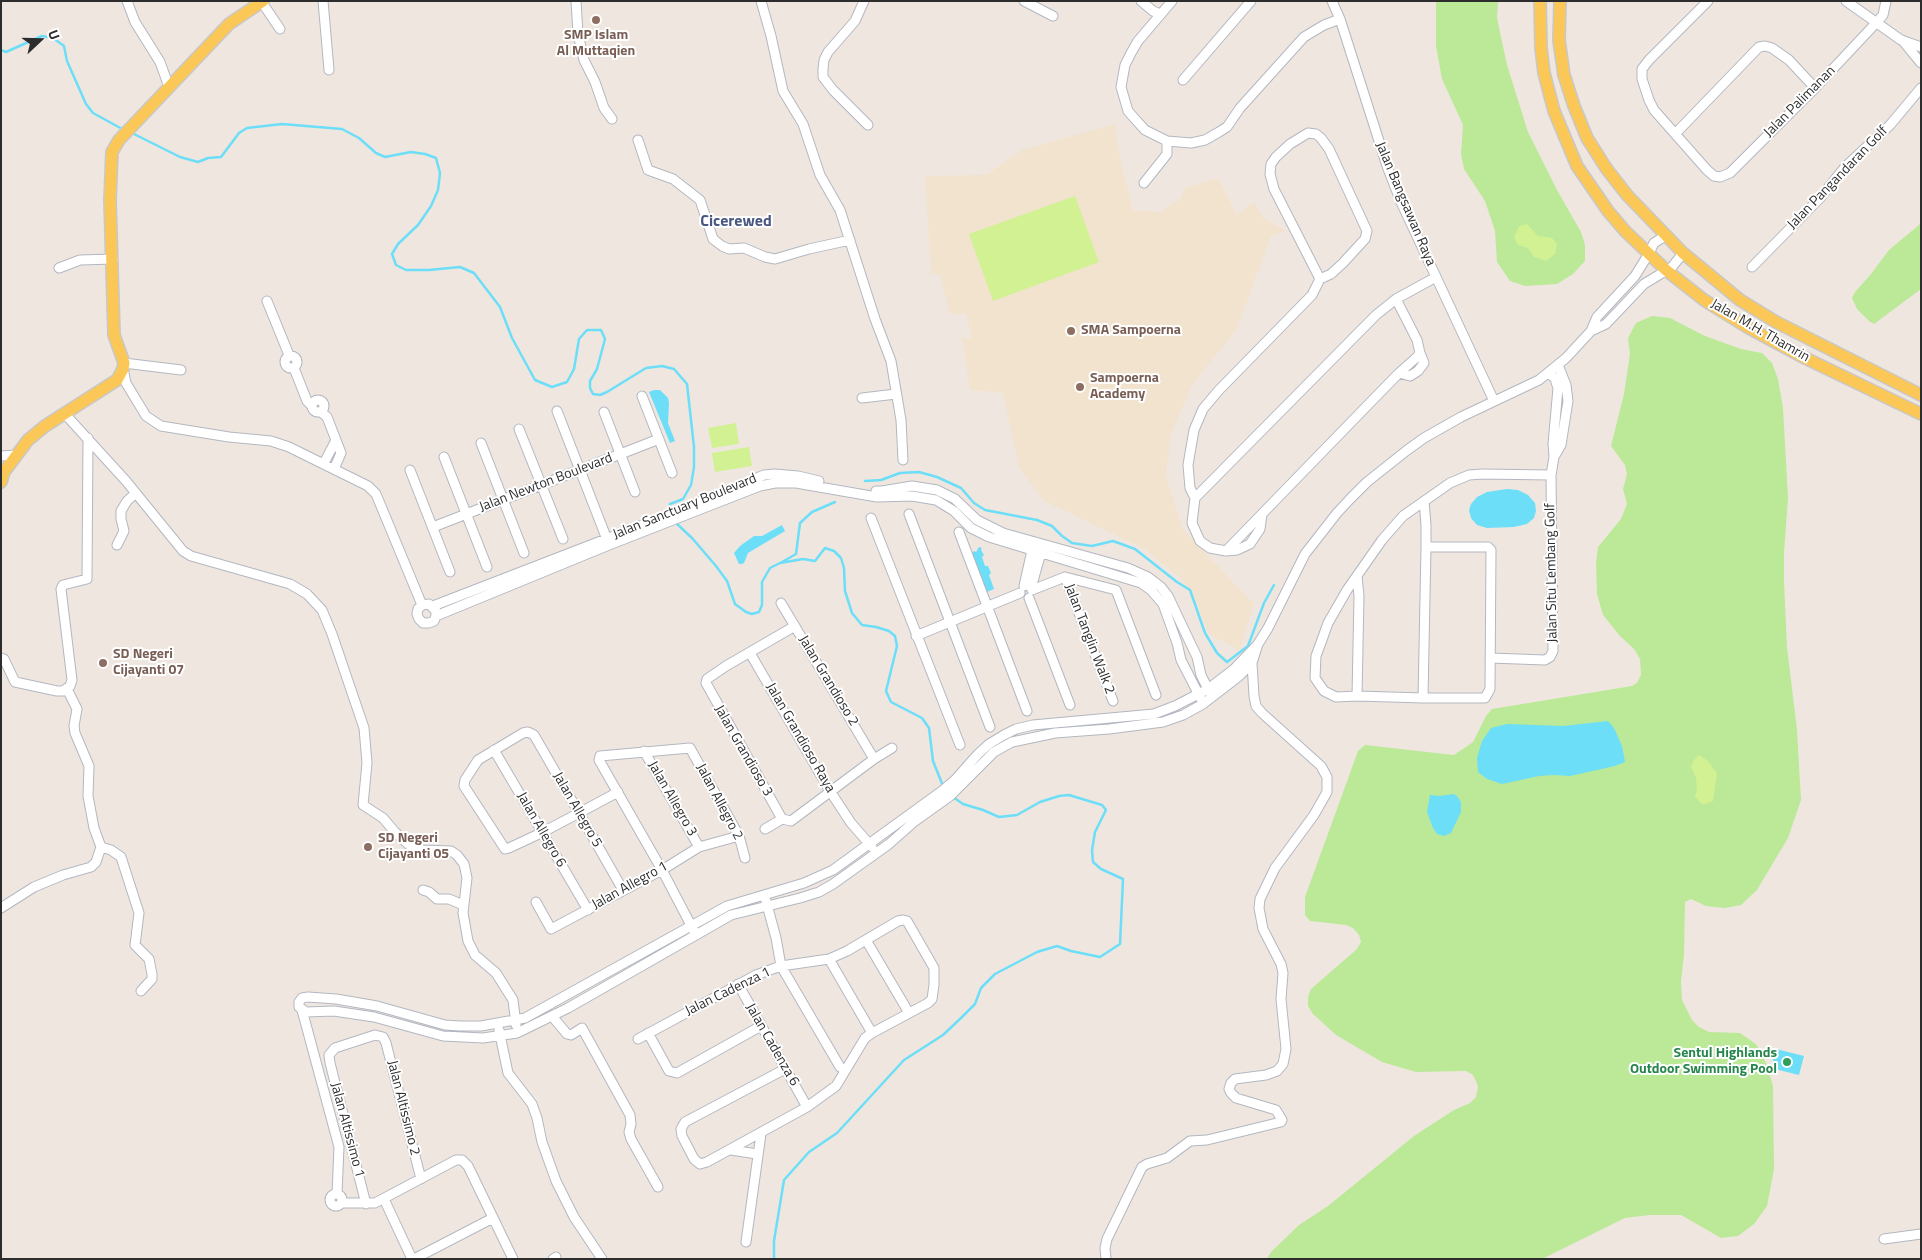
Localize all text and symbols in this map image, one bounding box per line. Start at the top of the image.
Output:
marker: SMP Islam Al Muttaqien [590,14,602,26]
north arrow [15,15,65,65]
text: U [43,26,66,42]
place label: SMP Islam Al Muttaqien [557,28,635,60]
street label: Jalan Palimanan [1761,63,1839,141]
street label: Jalan Pangandaran Golf [1784,123,1892,233]
street label: Jalan Bangsawan Raya [1371,139,1439,269]
district label: Cicerewed [700,212,772,232]
street label: Jalan M.H. Thamrin [1708,296,1812,366]
place label: SMA Sampoerna [1081,323,1181,339]
marker: SMA Sampoerna [1065,325,1077,337]
place label: Sampoerna Academy [1090,371,1159,404]
marker: Sampoerna Academy [1074,381,1086,393]
street label: Jalan Newton Boulevard [477,450,615,516]
street label: Jalan Sanctuary Boulevard [611,470,759,544]
street label: Jalan Situ Lembang Golf [1542,503,1562,643]
street label: Jalan Tanglin Walk 2 [1060,582,1118,696]
street label: Jalan Grandioso 2 [794,633,862,729]
place label: SD Negeri Cijayanti 07 [113,647,184,680]
marker: SD Negeri Cijayanti 07 [97,657,109,669]
street label: Jalan Grandioso Raya [762,680,838,796]
street label: Jalan Grandioso 3 [710,702,776,800]
street label: Jalan Allegro 3 [644,758,700,840]
street label: Jalan Allegro 2 [692,761,746,843]
street label: Jalan Allegro 5 [549,769,605,851]
street label: Jalan Allegro 6 [513,789,569,871]
place label: SD Negeri Cijayanti 05 [378,831,449,864]
marker: SD Negeri Cijayanti 05 [362,841,374,853]
street label: Jalan Allegro 1 [589,858,671,914]
street label: Jalan Cadenza 1 [683,964,773,1020]
street label: Jalan Cadenza 6 [742,1001,802,1089]
place label: Sentul Highlands Outdoor Swimming Pool [1630,1046,1777,1078]
marker: Sentul Highlands Outdoor Swimming Pool [1781,1056,1793,1068]
street label: Jalan Altissimo 2 [383,1059,423,1157]
street label: Jalan Altissimo 1 [326,1081,368,1179]

